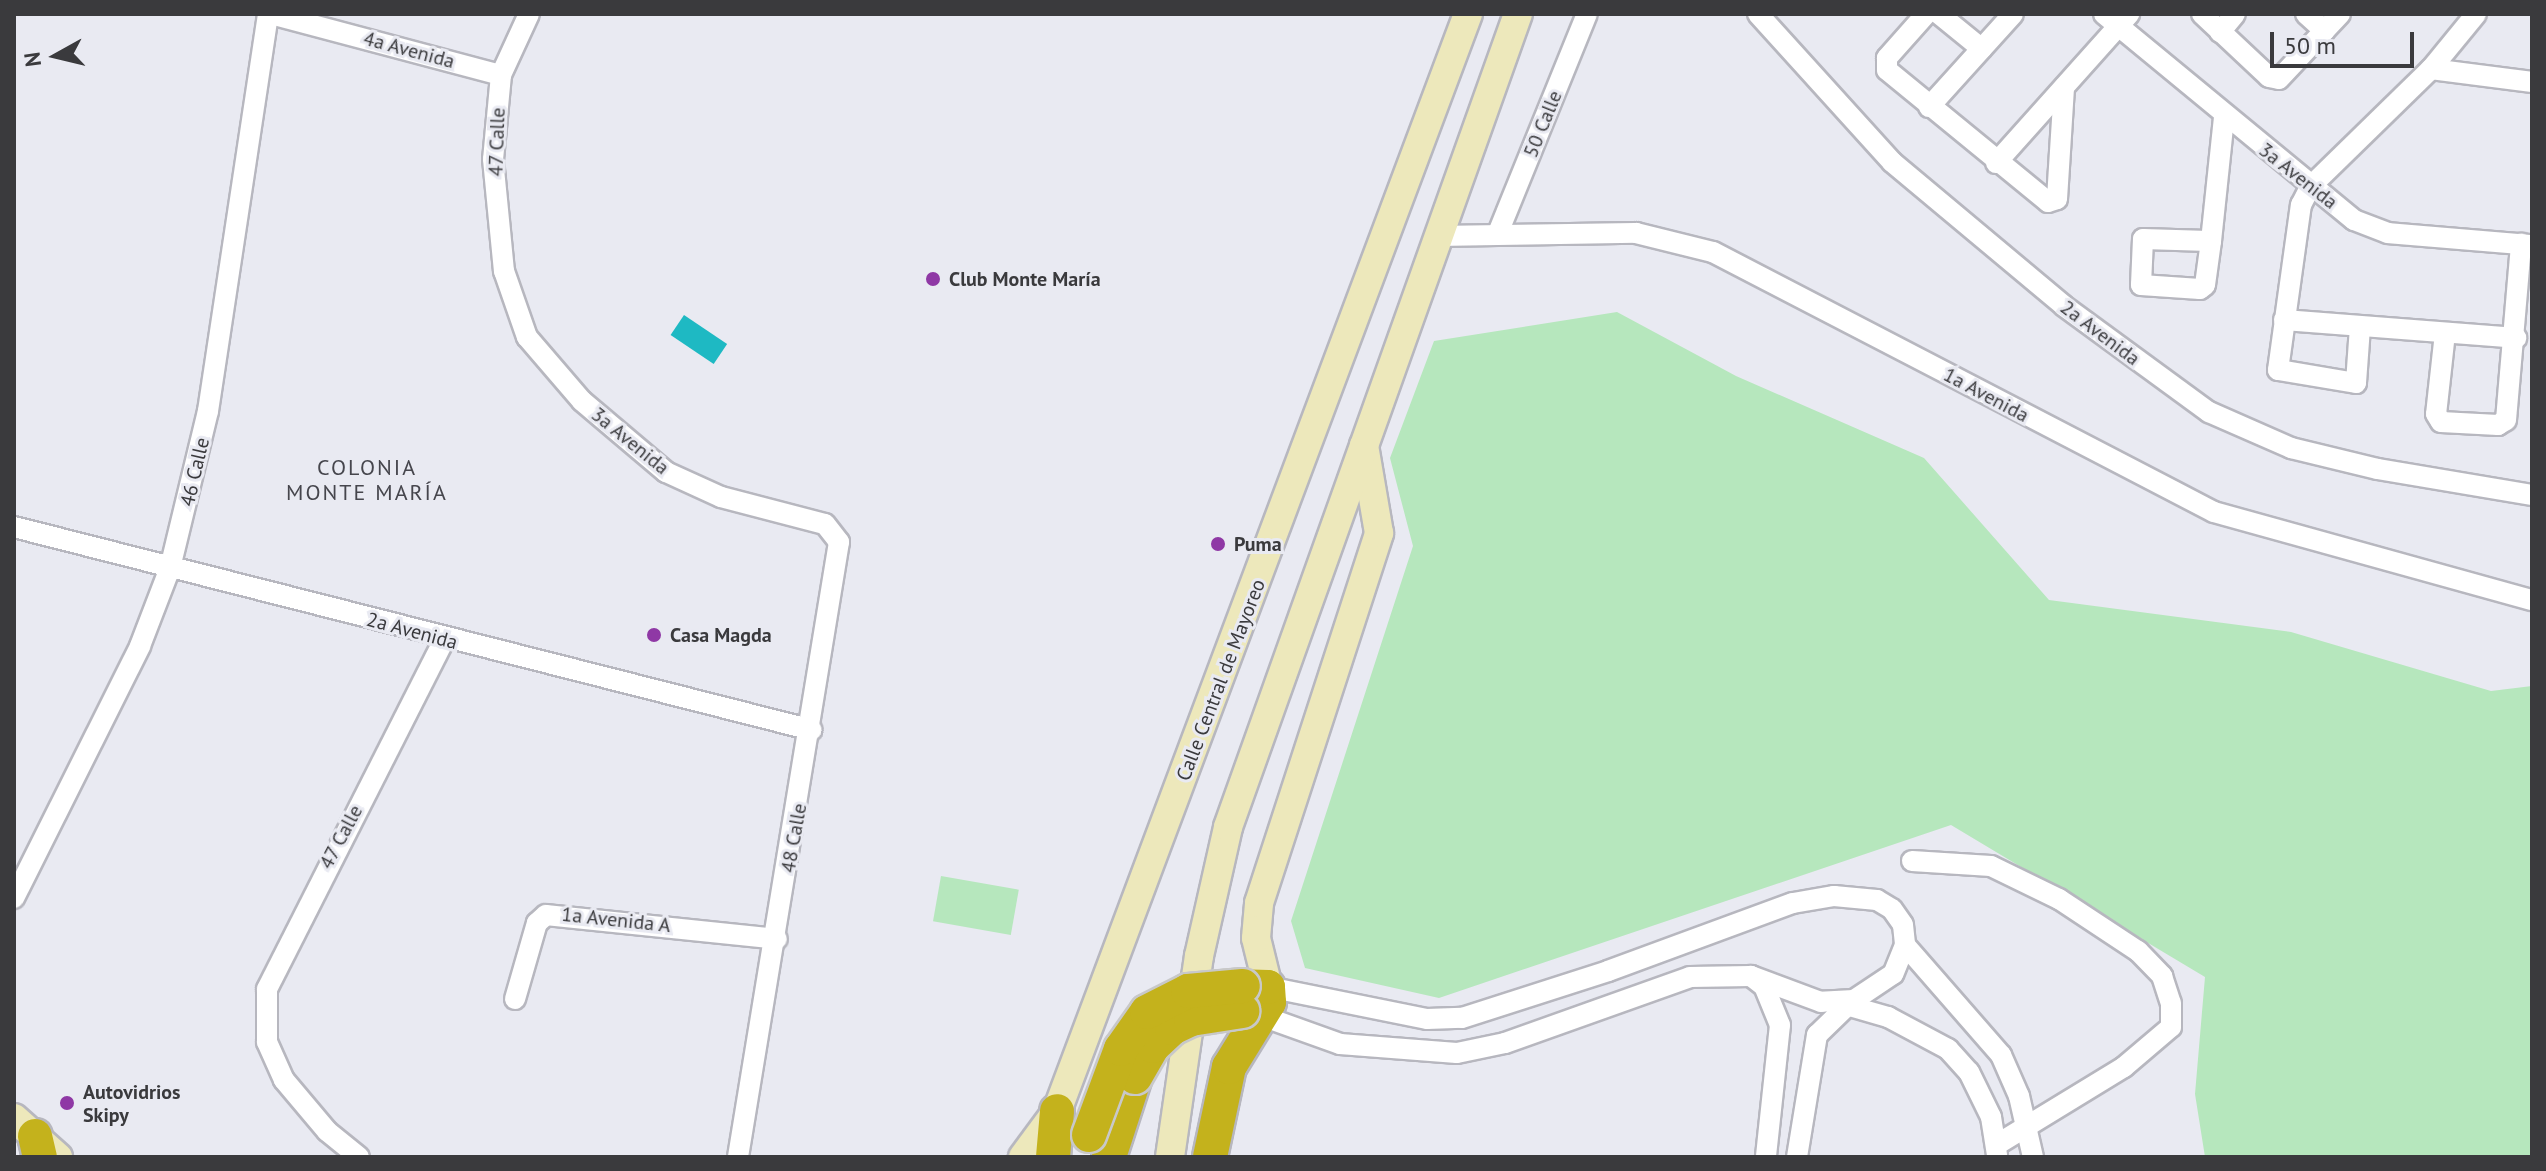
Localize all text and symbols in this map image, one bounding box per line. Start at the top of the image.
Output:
north arrow [16,16,96,96]
scale bar [2274,16,2418,66]
street label: 4a Avenida [361,26,457,74]
text: 50 m [2284,30,2336,61]
text: N [17,50,47,68]
street label: 50 Calle [1519,87,1567,161]
street label: 47 Calle [484,107,510,177]
street label: 3a Avenida [2254,138,2342,214]
place label: Club Monte María [949,267,1101,291]
marker: Club Monte María [924,270,942,288]
street label: 2a Avenida [2055,295,2145,371]
street label: 1a Avenida [1939,362,2033,428]
street label: 3a Avenida [586,402,674,480]
street label: 46 Calle [175,435,215,509]
district label: COLONIA MONTE MARÍA [286,454,448,506]
place label: Puma [1234,532,1282,556]
marker: Puma [1209,535,1227,553]
street label: Calle Central de Mayoreo [1171,576,1271,784]
street label: 2a Avenida [364,607,460,655]
place label: Casa Magda [670,623,772,647]
marker: Casa Magda [645,626,663,644]
street label: 47 Calle [314,800,368,874]
street label: 48 Calle [776,801,812,875]
street label: 1a Avenida A [560,902,672,938]
place label: Autovidrios Skipy [83,1080,181,1127]
marker: Autovidrios Skipy [58,1094,76,1112]

